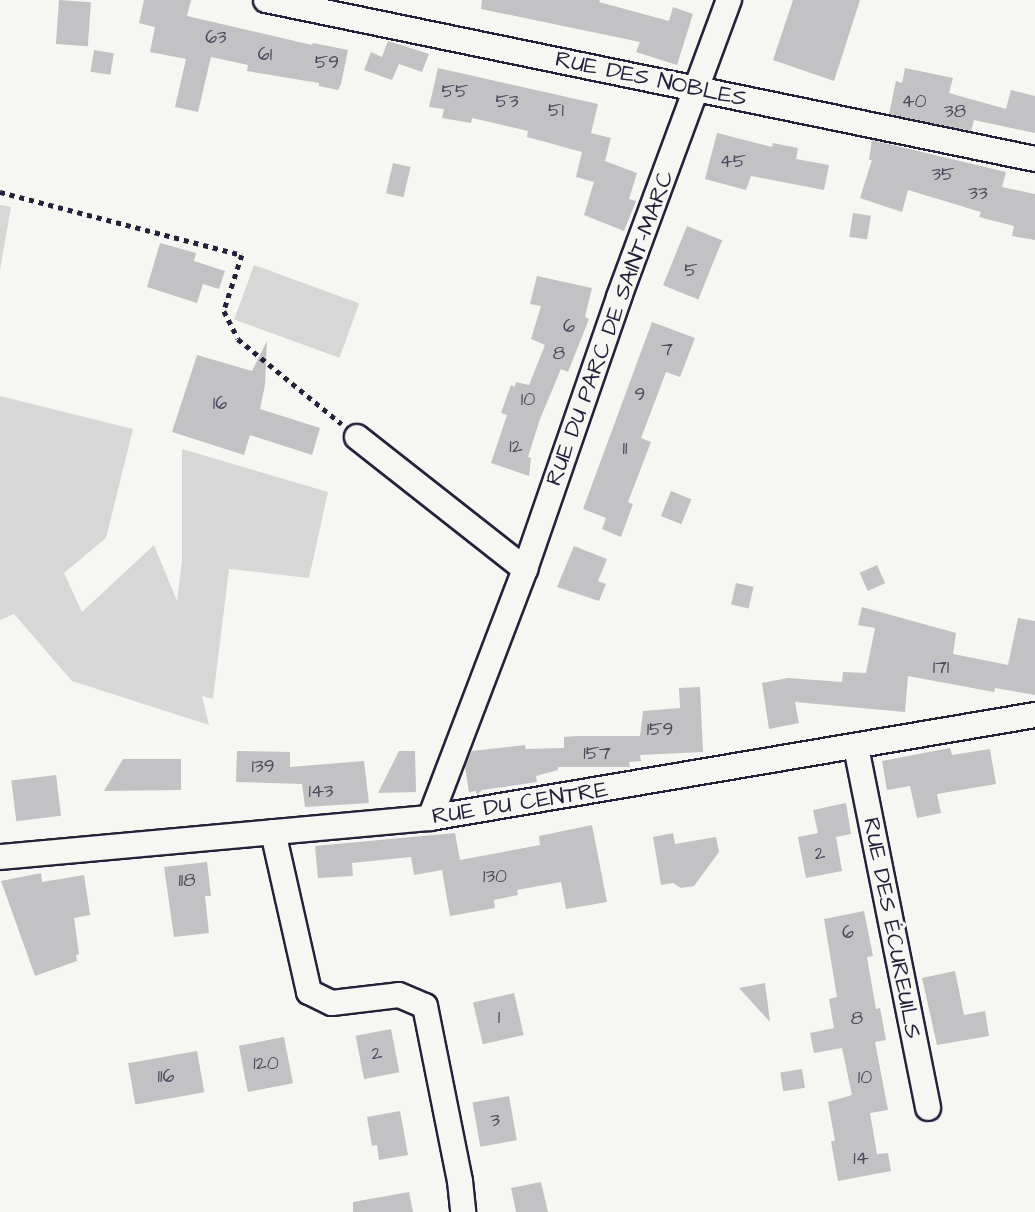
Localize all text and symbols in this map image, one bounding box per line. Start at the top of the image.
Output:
house number: 63 [205,27,227,49]
house number: 61 [258,44,272,66]
street label: RUE DES NOBLES [553,45,749,113]
house number: 59 [315,52,339,74]
house number: 55 [442,81,468,103]
house number: 53 [495,91,519,113]
house number: 40 [902,91,926,113]
house number: 51 [548,100,564,122]
house number: 38 [944,101,966,123]
house number: 45 [720,151,746,173]
house number: 35 [931,164,955,186]
street label: RUE DU PARC DE SAINT-MARC [540,167,680,489]
house number: 33 [968,183,988,205]
house number: 5 [684,260,698,282]
house number: 6 [563,316,575,338]
house number: 7 [661,339,673,361]
house number: 8 [553,343,565,365]
house number: 9 [635,384,645,406]
house number: 10 [521,389,535,411]
house number: 16 [213,393,227,415]
house number: 12 [509,436,523,458]
house number: 11 [623,438,627,460]
house number: 171 [933,657,949,679]
house number: 159 [647,719,673,741]
house number: 157 [583,743,611,765]
house number: 139 [252,756,274,778]
street label: RUE DU CENTRE [430,775,610,831]
house number: 143 [308,781,334,803]
street label: RUE DES ÉCUREUILS [857,815,927,1041]
house number: 2 [815,843,825,865]
house number: 130 [483,866,507,888]
house number: 118 [178,870,196,892]
house number: 6 [842,922,854,944]
house number: 1 [498,1007,500,1029]
house number: 8 [851,1008,863,1030]
house number: 2 [372,1043,382,1065]
house number: 120 [253,1053,279,1075]
house number: 116 [158,1066,174,1088]
house number: 10 [858,1067,872,1089]
house number: 3 [490,1110,500,1132]
house number: 14 [853,1148,869,1170]

